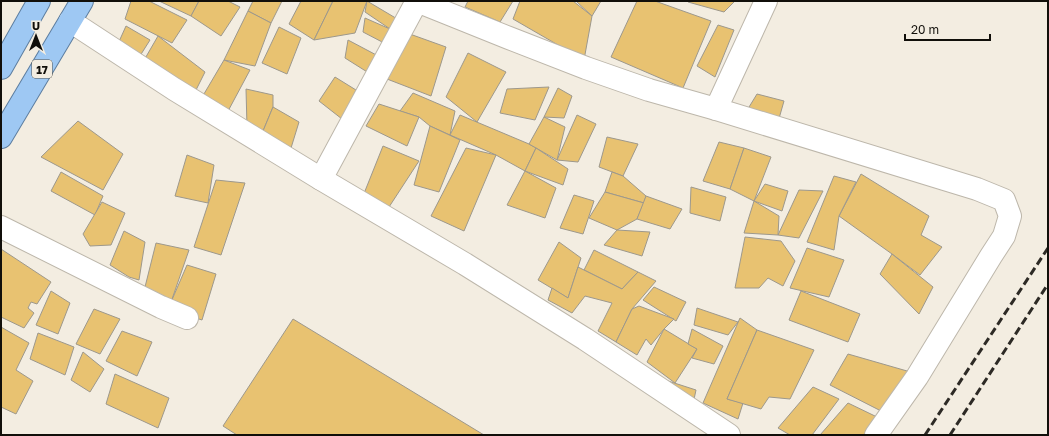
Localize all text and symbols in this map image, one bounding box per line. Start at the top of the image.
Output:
north arrow [16,16,56,56]
scale bar [905,16,990,42]
text: U [32,19,40,32]
text: 20 m [911,22,939,37]
road number: 17 [32,60,52,78]

